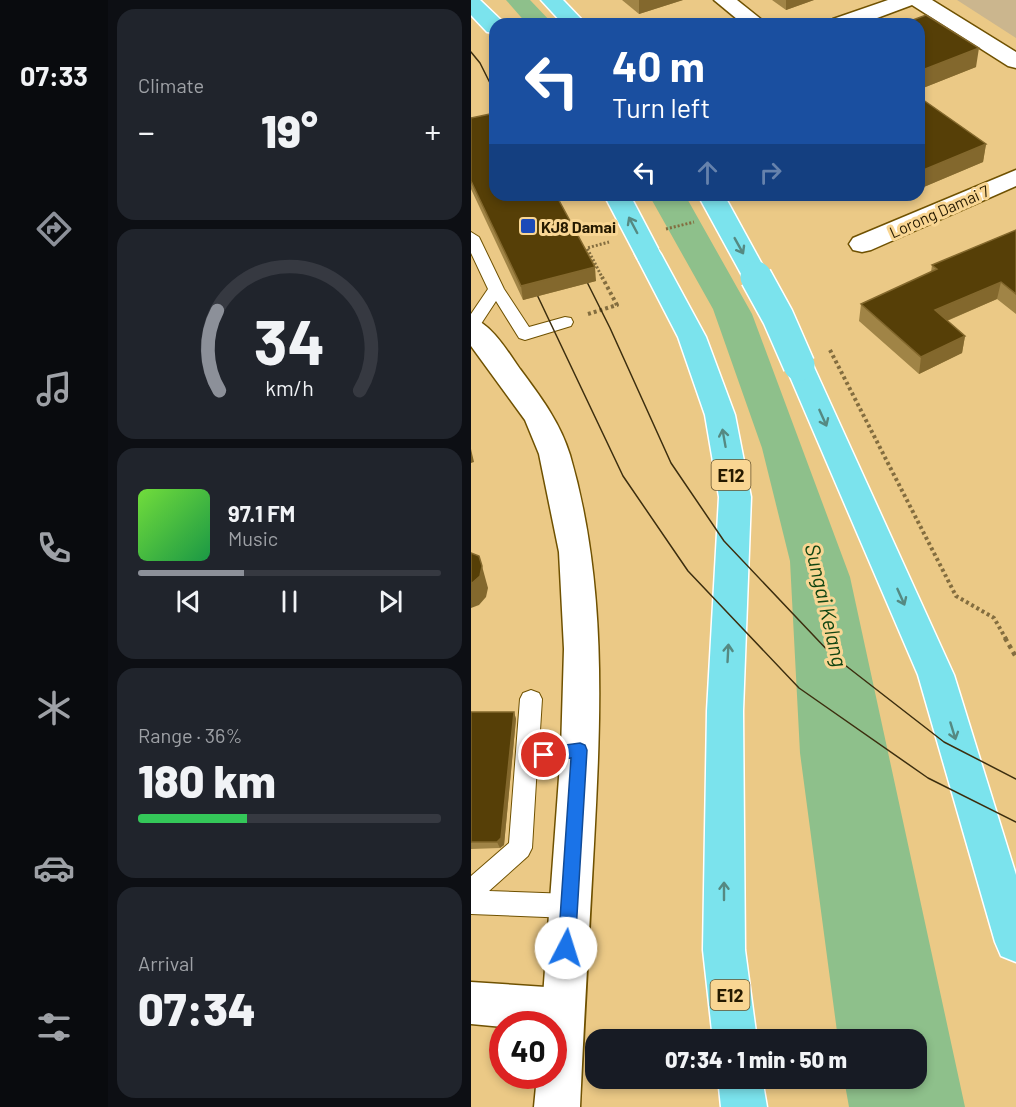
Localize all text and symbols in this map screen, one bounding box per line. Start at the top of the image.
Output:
text: 40 m [612,40,705,90]
icon: left [513,42,591,120]
text: 07:33 [20,59,88,91]
text: Climate [138,73,204,97]
text: Turn left [612,91,710,123]
text: 19° [261,103,318,157]
text: − [138,111,155,151]
text: + [425,111,441,151]
icon: left [628,156,661,189]
icon: ahead [691,156,724,189]
icon: right [754,156,787,189]
street label: Lorong Damai 7 [886,180,992,241]
icon: directions [33,208,75,250]
one-way arrow [627,216,638,234]
marker: KJ8 Damai [519,217,537,235]
place label: KJ8 Damai [541,217,616,236]
one-way arrow [733,237,745,254]
text: 34 [254,303,325,377]
icon: music [33,368,75,410]
text: km/h [265,375,314,400]
one-way arrow [818,408,829,427]
one-way arrow [719,429,730,448]
road number: E12 [711,460,751,490]
text: 97.1 FM [228,500,295,526]
text: Music [228,526,278,550]
icon: phone [33,527,75,569]
water label: Sungai Kelang [801,541,853,669]
icon: previous [172,585,205,618]
icon: pause [273,585,306,618]
icon: next [374,585,407,618]
one-way arrow [896,587,908,605]
one-way arrow [722,643,733,663]
icon: climate [33,687,75,729]
one-way arrow [948,721,959,740]
text: Range · 36% [138,723,242,747]
pin [518,729,569,780]
icon: arrive [527,738,560,771]
text: 180 km [138,753,276,807]
icon: car [33,847,75,889]
one-way arrow [718,882,730,902]
position arrow [534,916,598,980]
text: Arrival [138,951,194,975]
road number: E12 [711,980,749,1010]
text: 07:34 [138,981,256,1035]
icon: filters [33,1006,75,1048]
speed limit sign: 40 [489,1011,567,1089]
text: 07:34 · 1 min · 50 m [665,1046,847,1072]

